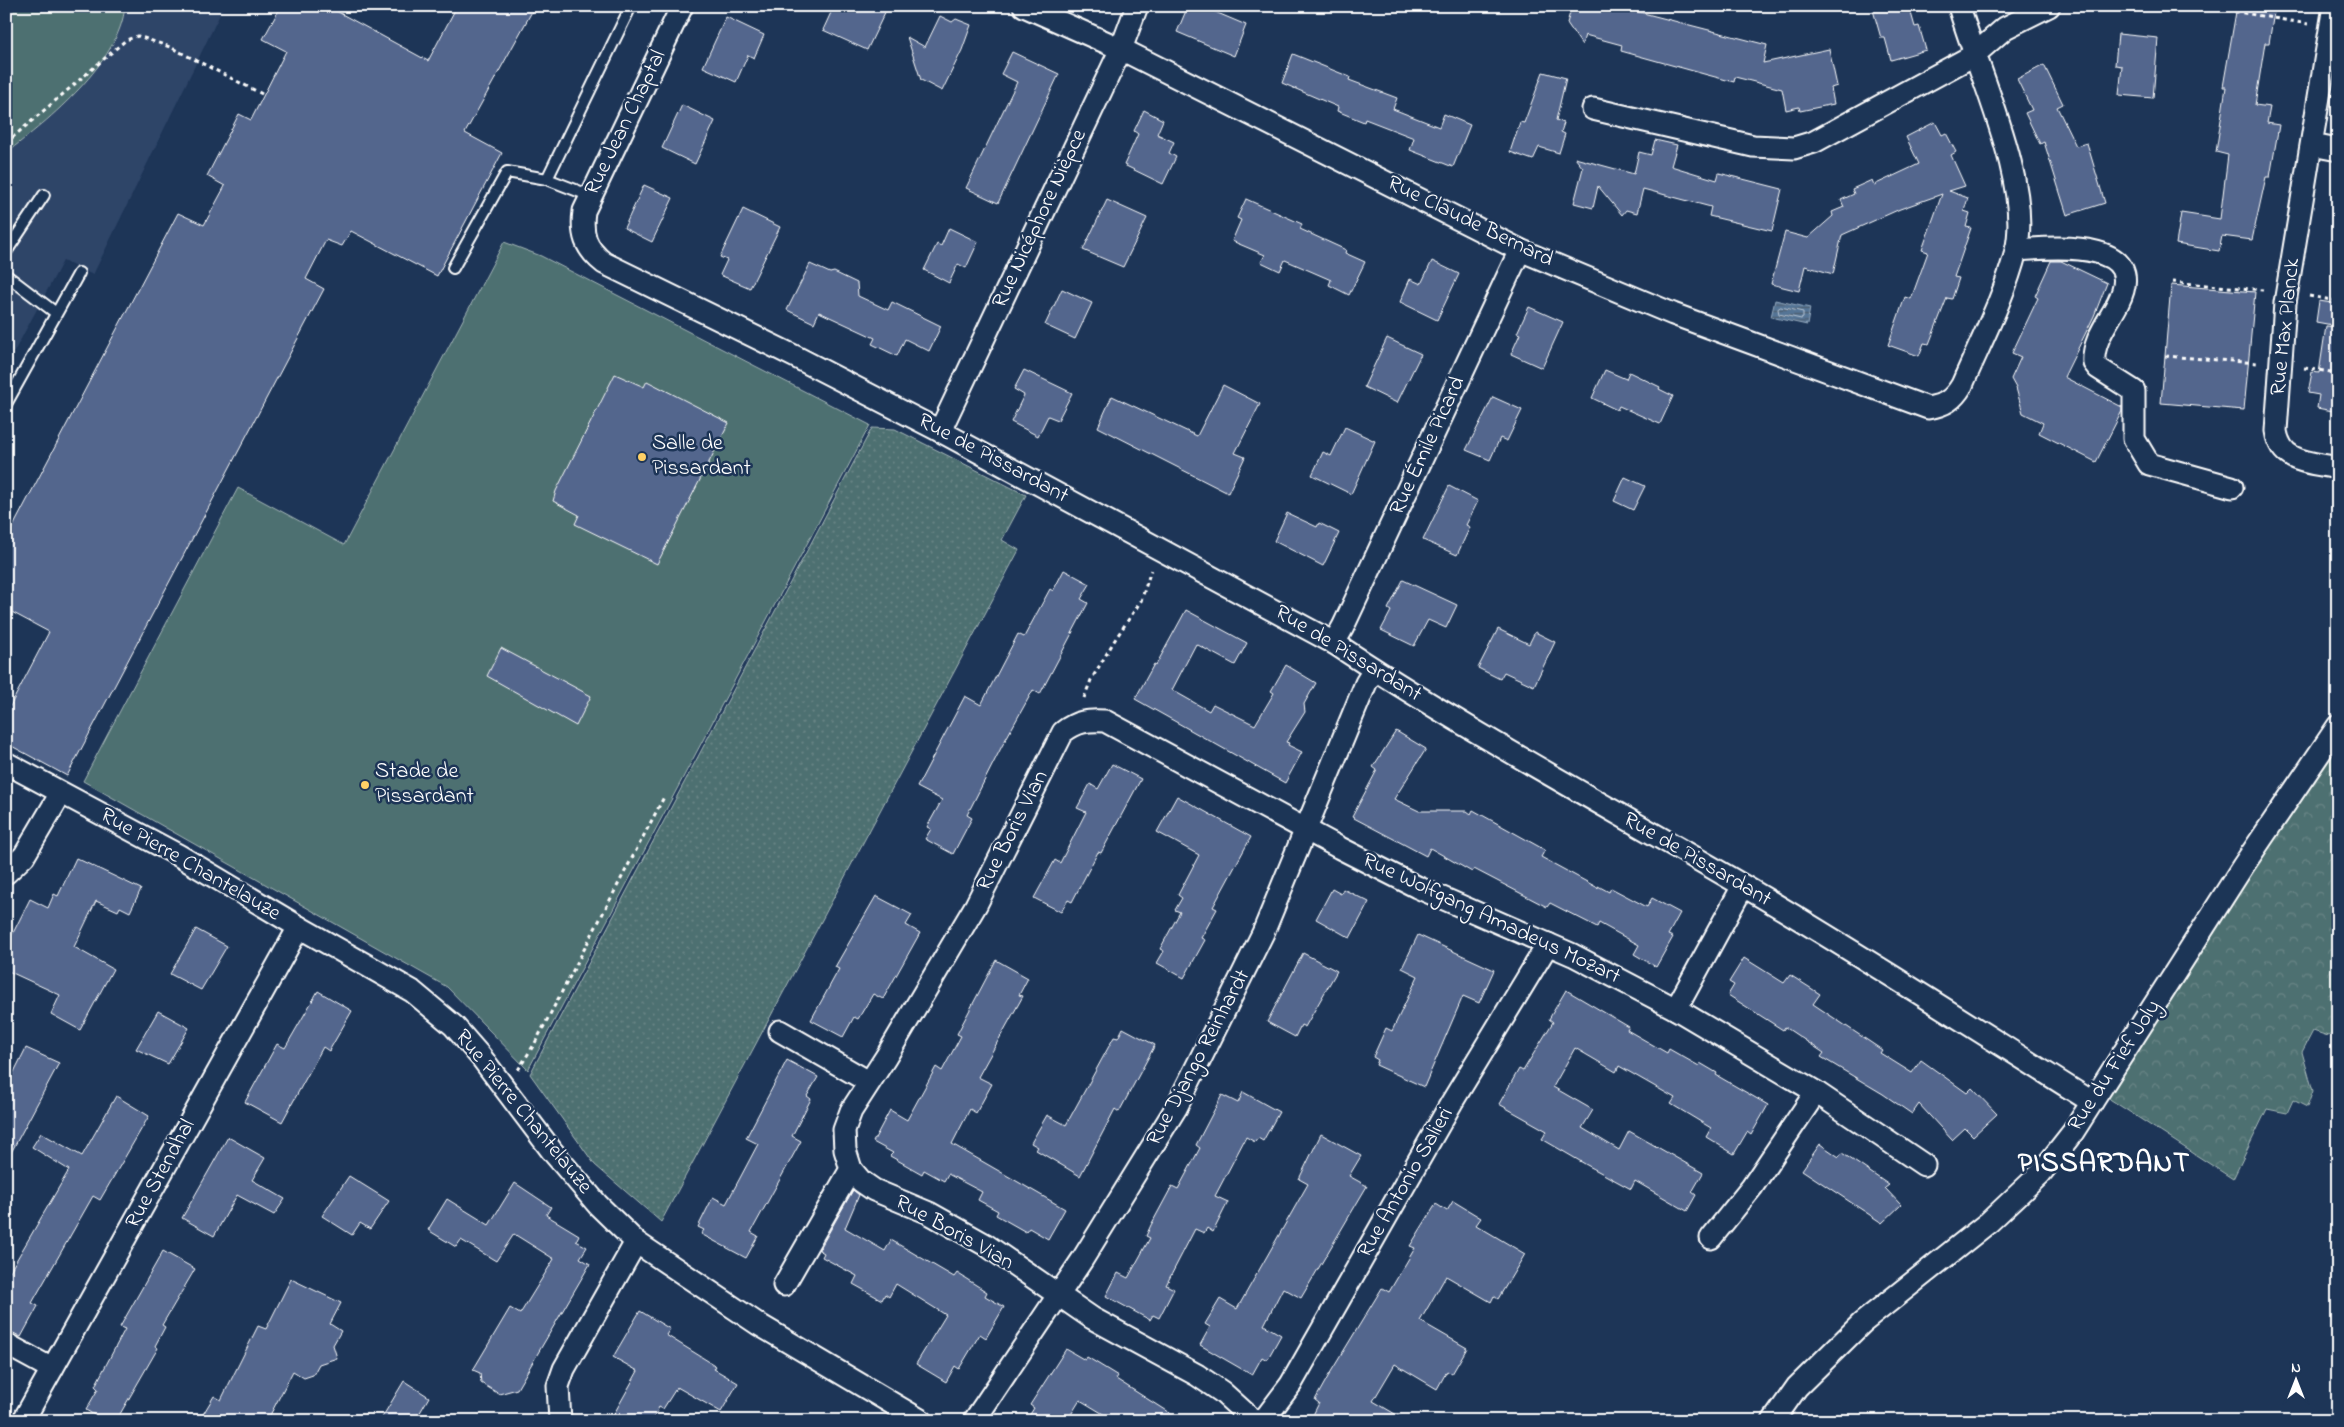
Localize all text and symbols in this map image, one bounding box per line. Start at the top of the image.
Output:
street label: Rue Jean Chaptal [577,45,675,201]
street label: Rue Nicéphore Nièpce [984,124,1096,314]
street label: Rue Claude Bernard [1381,168,1559,276]
street label: Rue Max Planck [2263,256,2309,397]
street label: Rue Émile Picard [1382,371,1474,521]
street label: Rue de Pissardant [912,406,1075,513]
place label: Salle de Pissardant [652,428,752,485]
marker: Salle de Pissardant [636,451,648,463]
street label: Rue de Pissardant [1268,597,1428,711]
place label: Stade de Pissardant [375,756,475,813]
street label: Rue Boris Vian [969,765,1057,897]
marker: Stade de Pissardant [359,779,371,791]
street label: Rue Pierre Chantelauze [94,800,286,930]
street label: Rue de Pissardant [1617,804,1778,916]
street label: Rue Wolfgang Amadeus Mozart [1356,845,1626,994]
street label: Rue Django Reinhardt [1139,963,1260,1152]
street label: Rue du Fief Joly [2060,994,2171,1139]
street label: Rue Pierre Chantelauze [446,1023,600,1201]
street label: Rue Antonio Salieri [1350,1102,1462,1264]
street label: Rue Stendhal [118,1113,204,1235]
district label: PISSARDANT [2018,1144,2190,1185]
street label: Rue Boris Vian [889,1187,1019,1279]
north arrow [2272,1354,2322,1404]
text: N [2291,1358,2301,1379]

